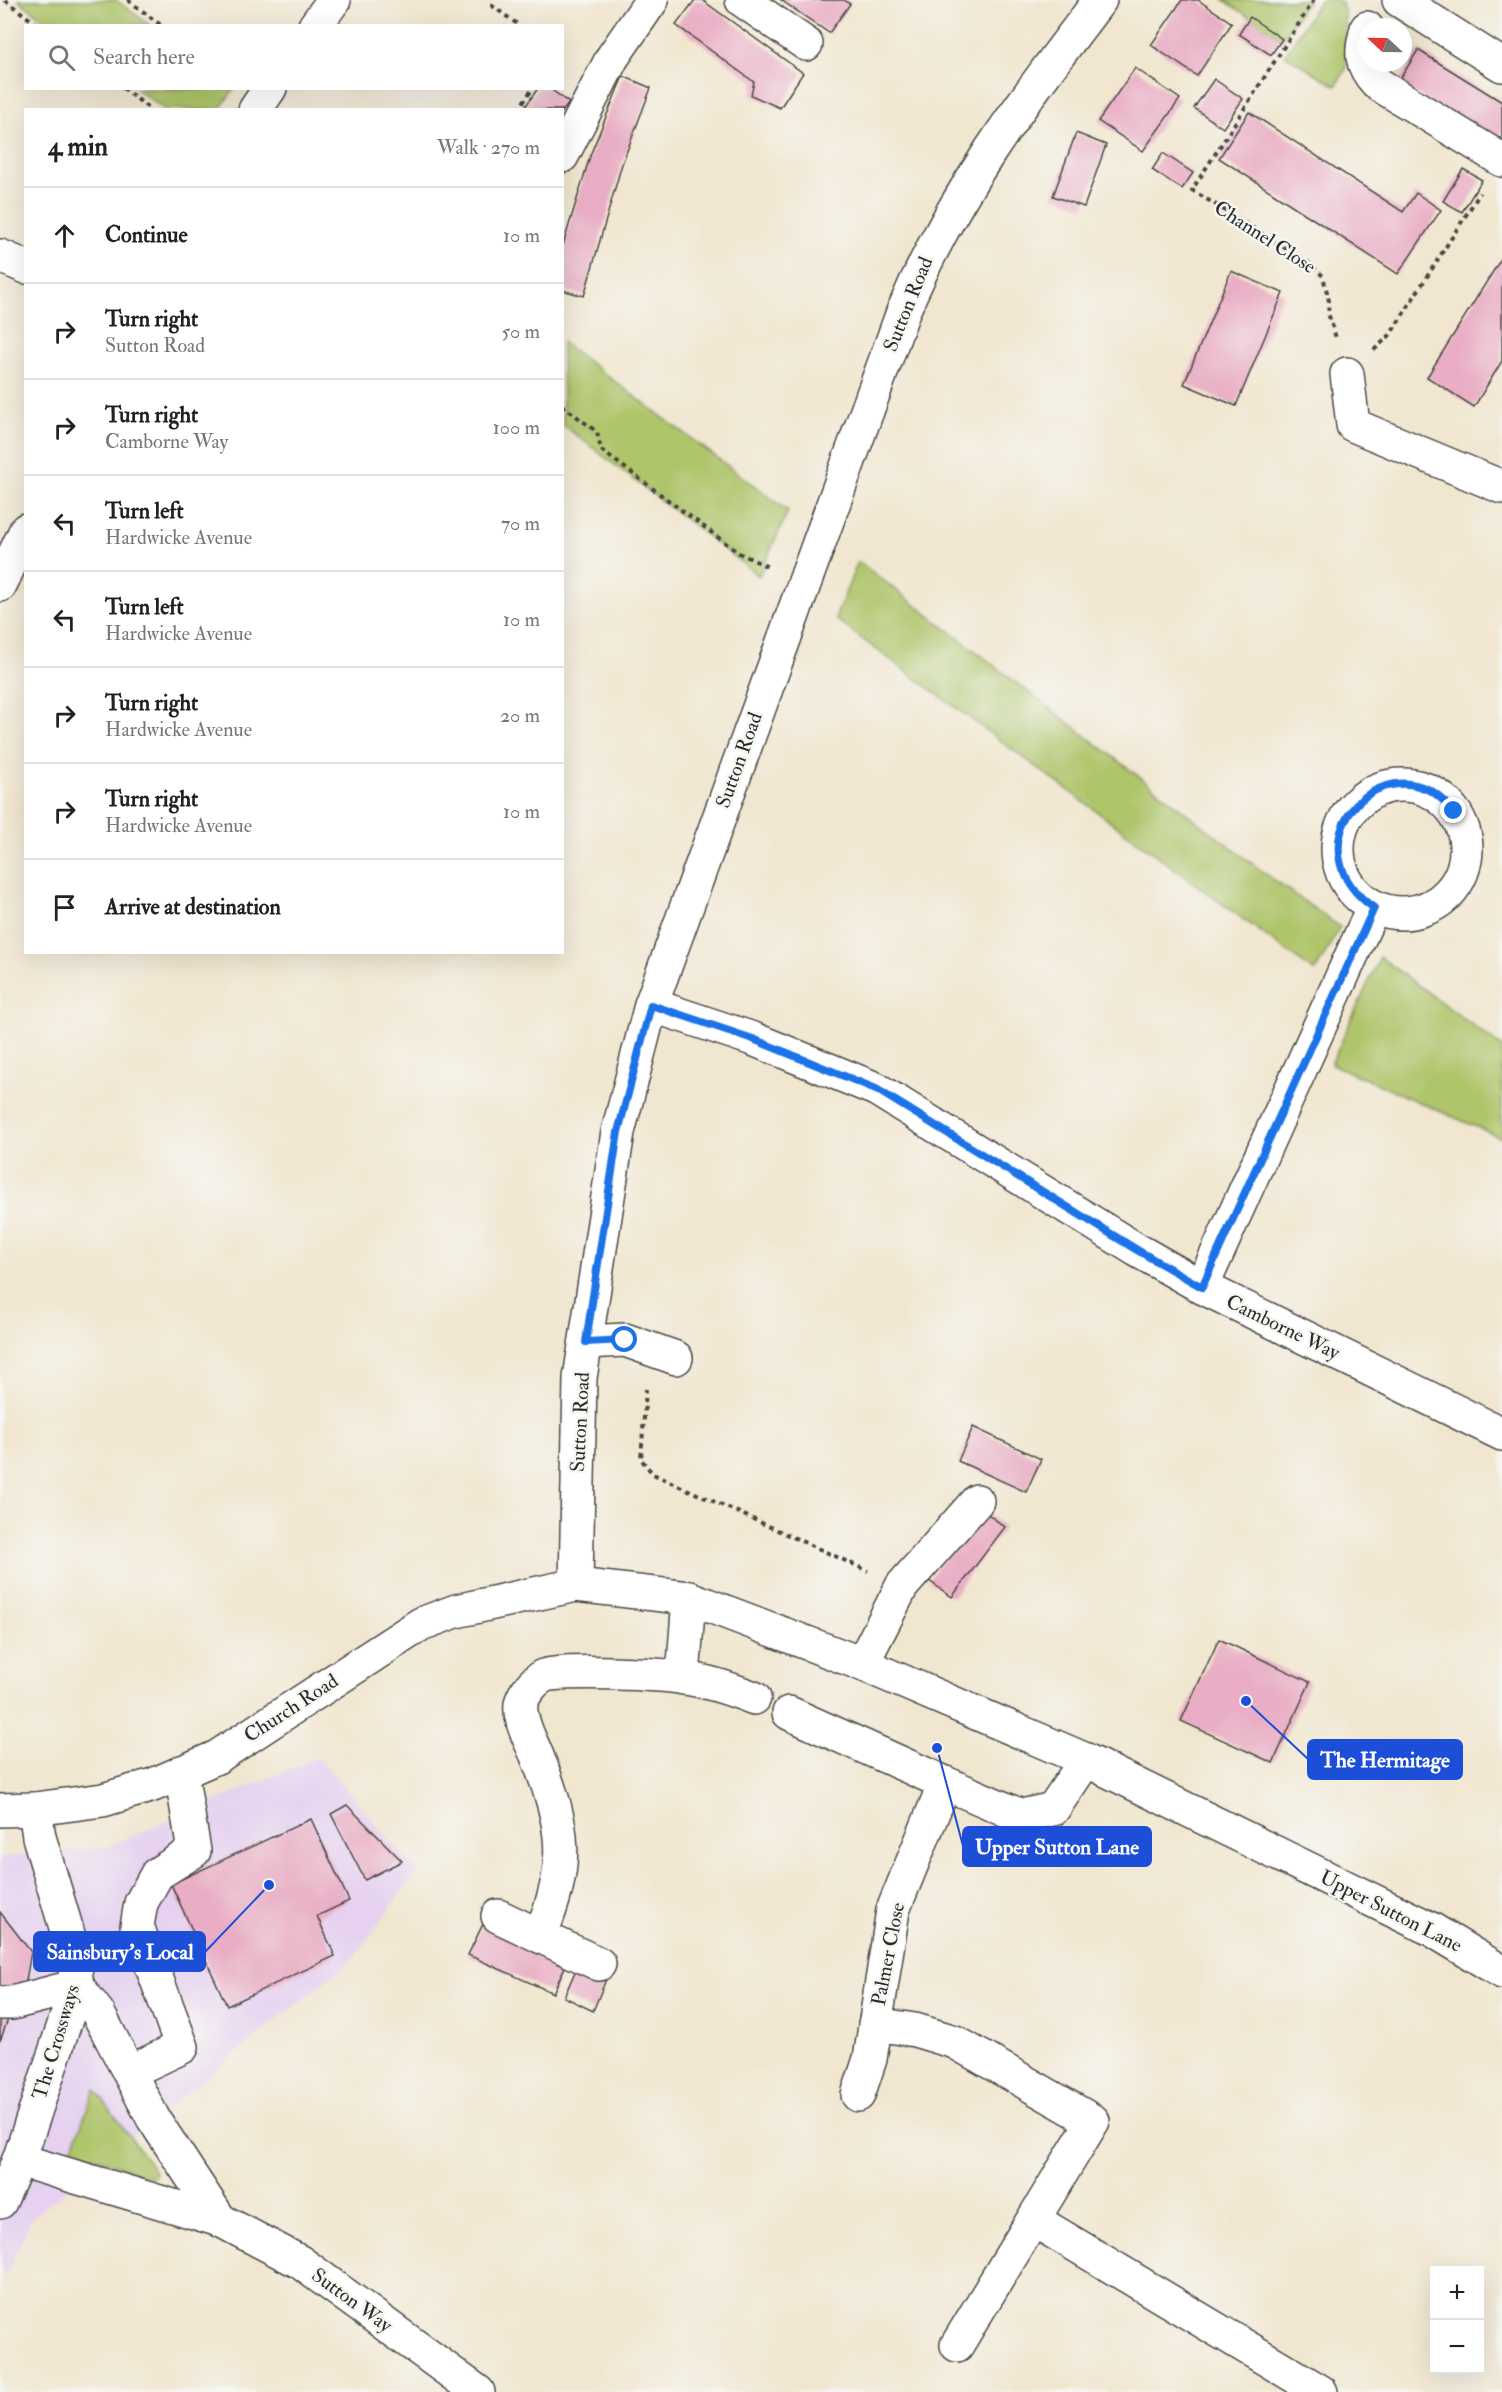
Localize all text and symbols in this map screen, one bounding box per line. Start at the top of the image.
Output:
north arrow [1358,18,1412,72]
search box [24,24,564,90]
icon: search [45,41,78,74]
text: Search here [93,43,195,71]
text: 4 min [48,131,108,163]
text: Walk · 270 m [437,135,540,160]
street label: Channel Close [1209,195,1321,279]
icon: ahead [48,219,81,252]
text: Continue [105,221,188,249]
text: 10 m [503,223,540,248]
street label: Sutton Road [878,253,938,355]
text: Turn right [105,305,198,333]
icon: right [48,315,81,348]
text: 50 m [501,319,540,344]
text: Sutton Road [105,333,205,358]
text: Turn right [105,401,198,429]
icon: right [48,411,81,444]
text: 100 m [493,415,540,440]
text: Camborne Way [105,429,228,454]
text: Turn left [105,497,184,525]
icon: left [48,507,81,540]
text: 70 m [501,511,540,536]
text: Hardwicke Avenue [105,525,252,550]
text: Turn left [105,593,184,621]
icon: left [48,603,81,636]
text: 10 m [503,607,540,632]
text: Hardwicke Avenue [105,621,252,646]
text: Turn right [105,689,198,717]
icon: right [48,699,81,732]
text: 20 m [500,703,540,728]
street label: Sutton Road [710,709,768,811]
text: Hardwicke Avenue [105,717,252,742]
text: Turn right [105,785,198,813]
icon: right [48,795,81,828]
route end [1440,797,1466,823]
text: 10 m [503,799,540,824]
text: Hardwicke Avenue [105,813,252,838]
icon: arrive [48,891,81,924]
text: Arrive at destination [105,893,281,921]
street label: Camborne Way [1222,1289,1345,1366]
route start [611,1326,637,1352]
street label: Sutton Road [565,1371,595,1473]
street label: Church Road [239,1668,343,1748]
callout: The Hermitage [1308,1740,1462,1779]
text: The Hermitage [1319,1747,1450,1774]
callout: Upper Sutton Lane [963,1827,1151,1866]
text: Upper Sutton Lane [975,1834,1139,1861]
street label: Upper Sutton Lane [1315,1864,1466,1959]
street label: Palmer Close [866,1900,910,2008]
callout: Sainsbury's Local [34,1932,205,1971]
text: Sainsbury's Local [46,1939,194,1966]
street label: The Crossways [27,1981,85,2103]
street label: Sutton Way [307,2262,398,2338]
map controls [1430,2266,1484,2374]
button: + [1430,2266,1484,2320]
button: − [1430,2320,1484,2374]

